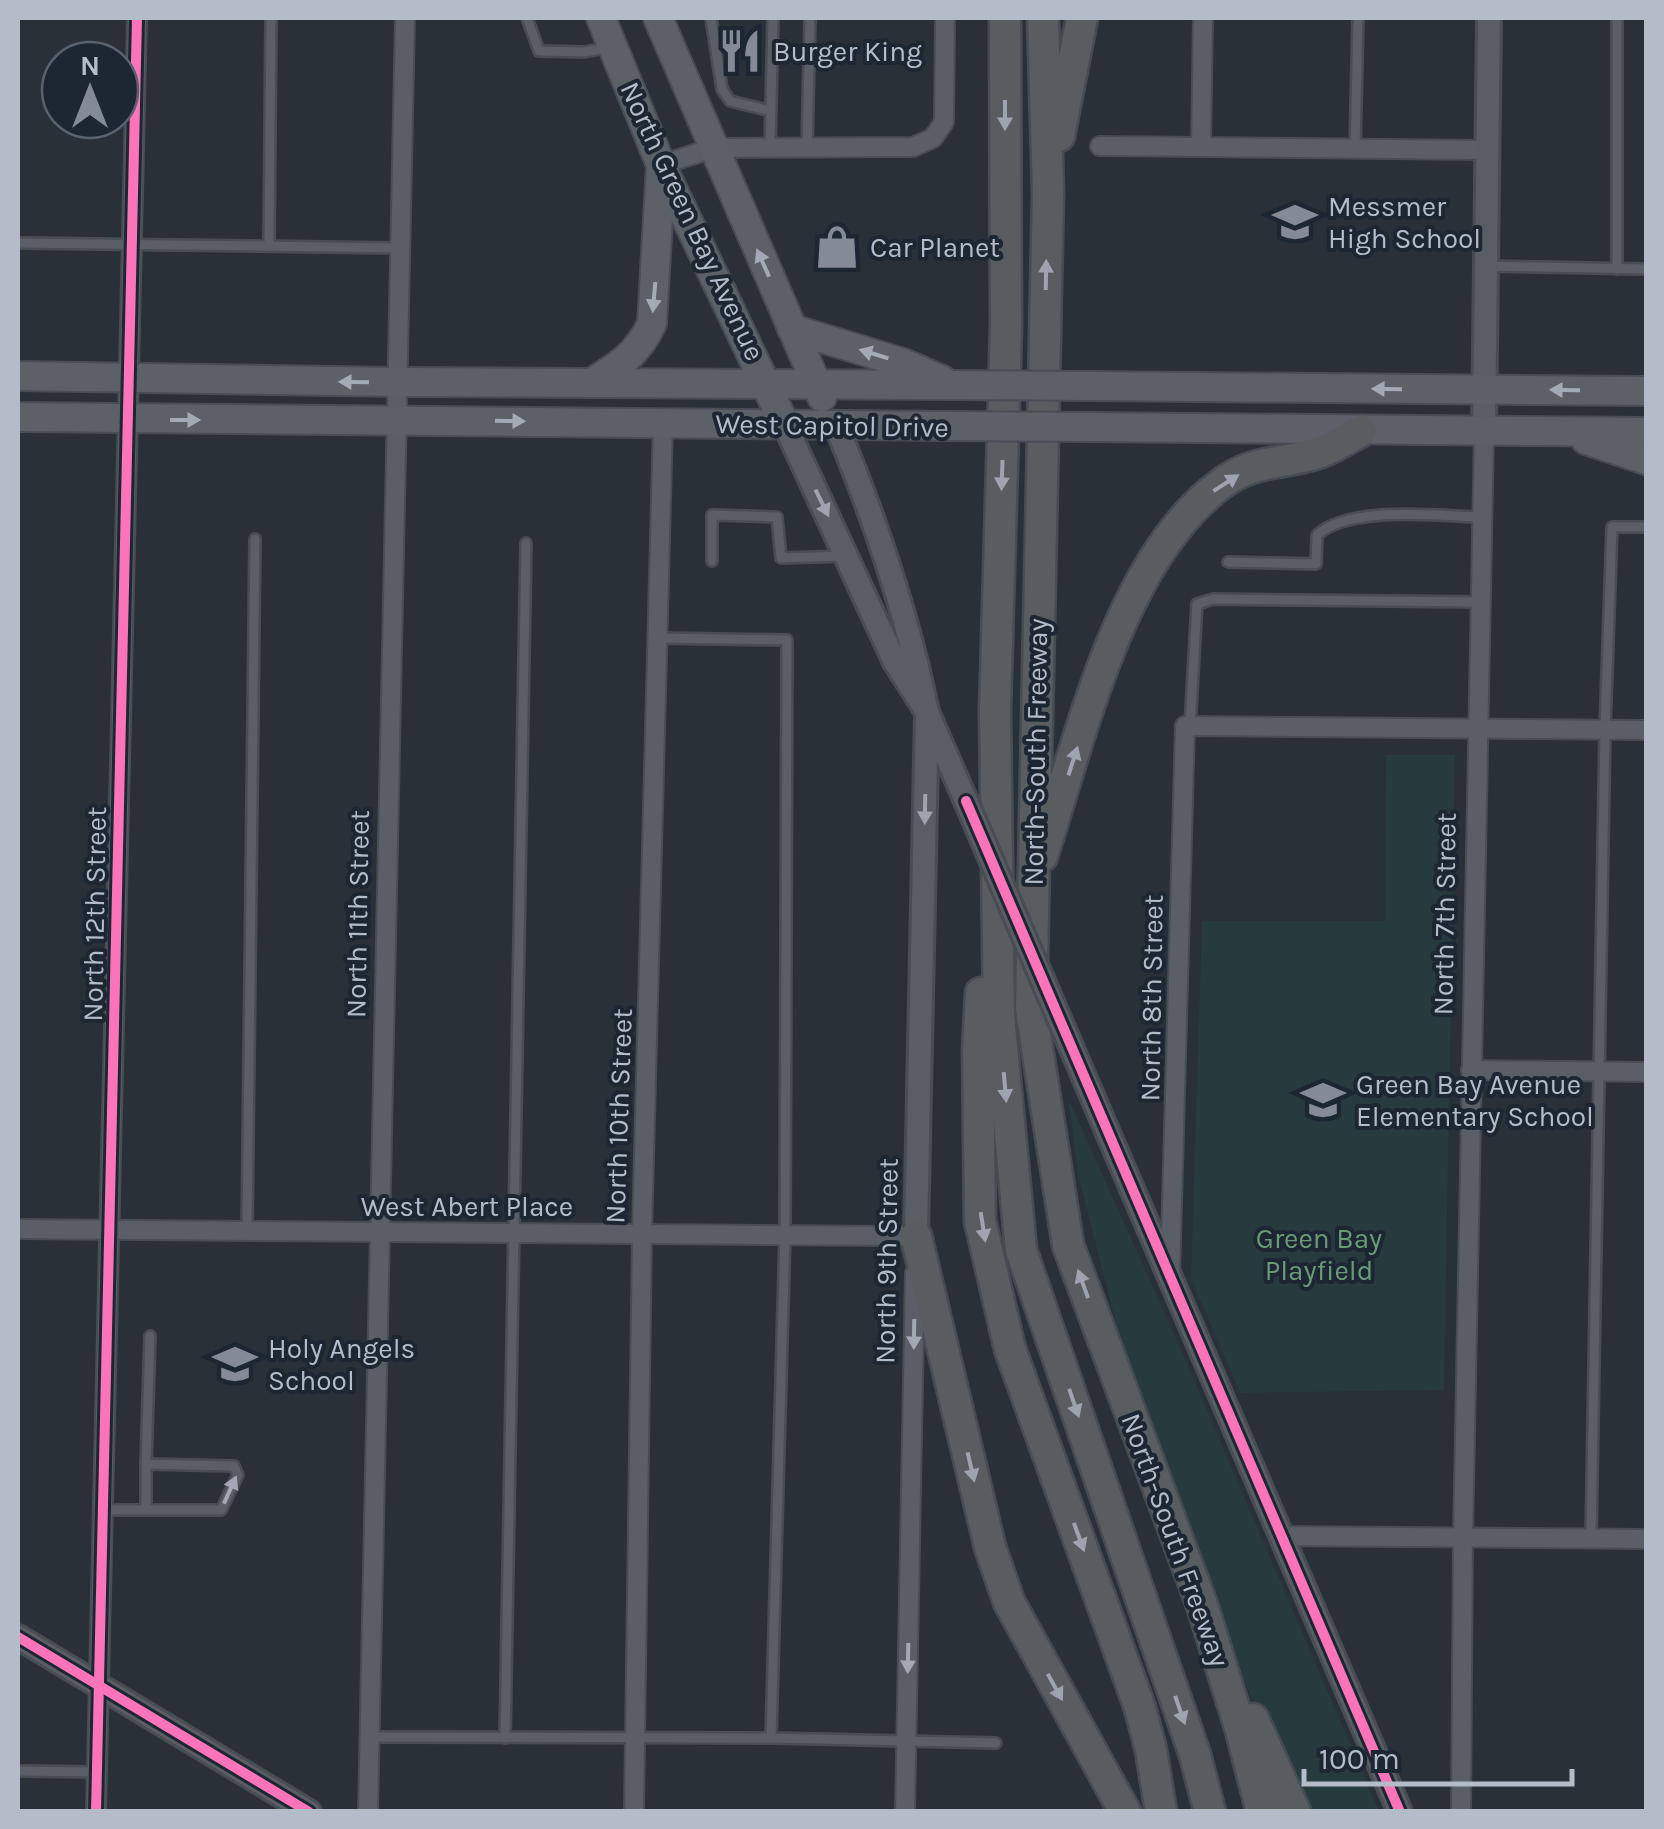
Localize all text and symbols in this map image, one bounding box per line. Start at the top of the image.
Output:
restaurant icon: Burger King [716,27,764,75]
place label: Burger King [773,35,922,68]
north arrow [40,40,140,140]
text: N [80,49,100,82]
street label: North Green Bay Avenue [613,77,772,366]
one-way arrow [997,99,1013,131]
place label: Messmer High School [1328,190,1481,255]
school or university icon: Messmer High School [1271,198,1319,246]
shop icon: Car Planet [813,223,861,271]
place label: Car Planet [870,231,1000,264]
one-way arrow [755,248,771,278]
one-way arrow [1039,258,1055,290]
one-way arrow [646,282,662,314]
one-way arrow [858,346,889,361]
one-way arrow [337,373,369,389]
one-way arrow [1370,380,1402,396]
one-way arrow [1549,382,1581,398]
street label: West Capitol Drive [715,407,949,444]
one-way arrow [169,412,201,428]
one-way arrow [494,413,526,429]
one-way arrow [993,459,1009,491]
one-way arrow [1213,474,1240,492]
one-way arrow [813,489,830,518]
street label: North-South Freeway [1017,618,1054,886]
one-way arrow [1066,746,1081,776]
one-way arrow [917,794,933,826]
street label: North 12th Street [76,806,113,1022]
street label: North 11th Street [339,810,376,1018]
street label: North 7th Street [1426,812,1463,1016]
street label: North 8th Street [1133,894,1170,1102]
street label: North 10th Street [598,1008,639,1224]
place label: Green Bay Avenue Elementary School [1356,1068,1594,1133]
one-way arrow [998,1072,1014,1104]
school or university icon: Green Bay Avenue Elementary School [1299,1076,1347,1124]
street label: North 9th Street [868,1158,905,1364]
street label: West Abert Place [361,1190,573,1223]
one-way arrow [975,1212,991,1243]
park label: Green Bay Playfield [1256,1222,1382,1287]
one-way arrow [1075,1268,1090,1298]
one-way arrow [906,1318,922,1350]
place label: Holy Angels School [268,1332,415,1397]
school or university icon: Holy Angels School [211,1340,259,1388]
one-way arrow [1067,1388,1082,1418]
street label: North-South Freeway [1114,1409,1237,1671]
one-way arrow [964,1452,979,1483]
one-way arrow [222,1475,238,1505]
one-way arrow [1072,1522,1087,1552]
one-way arrow [900,1643,916,1675]
one-way arrow [1047,1673,1064,1702]
one-way arrow [1173,1695,1188,1725]
scale bar [1304,1724,1572,1786]
text: 100 m [1319,1741,1400,1777]

